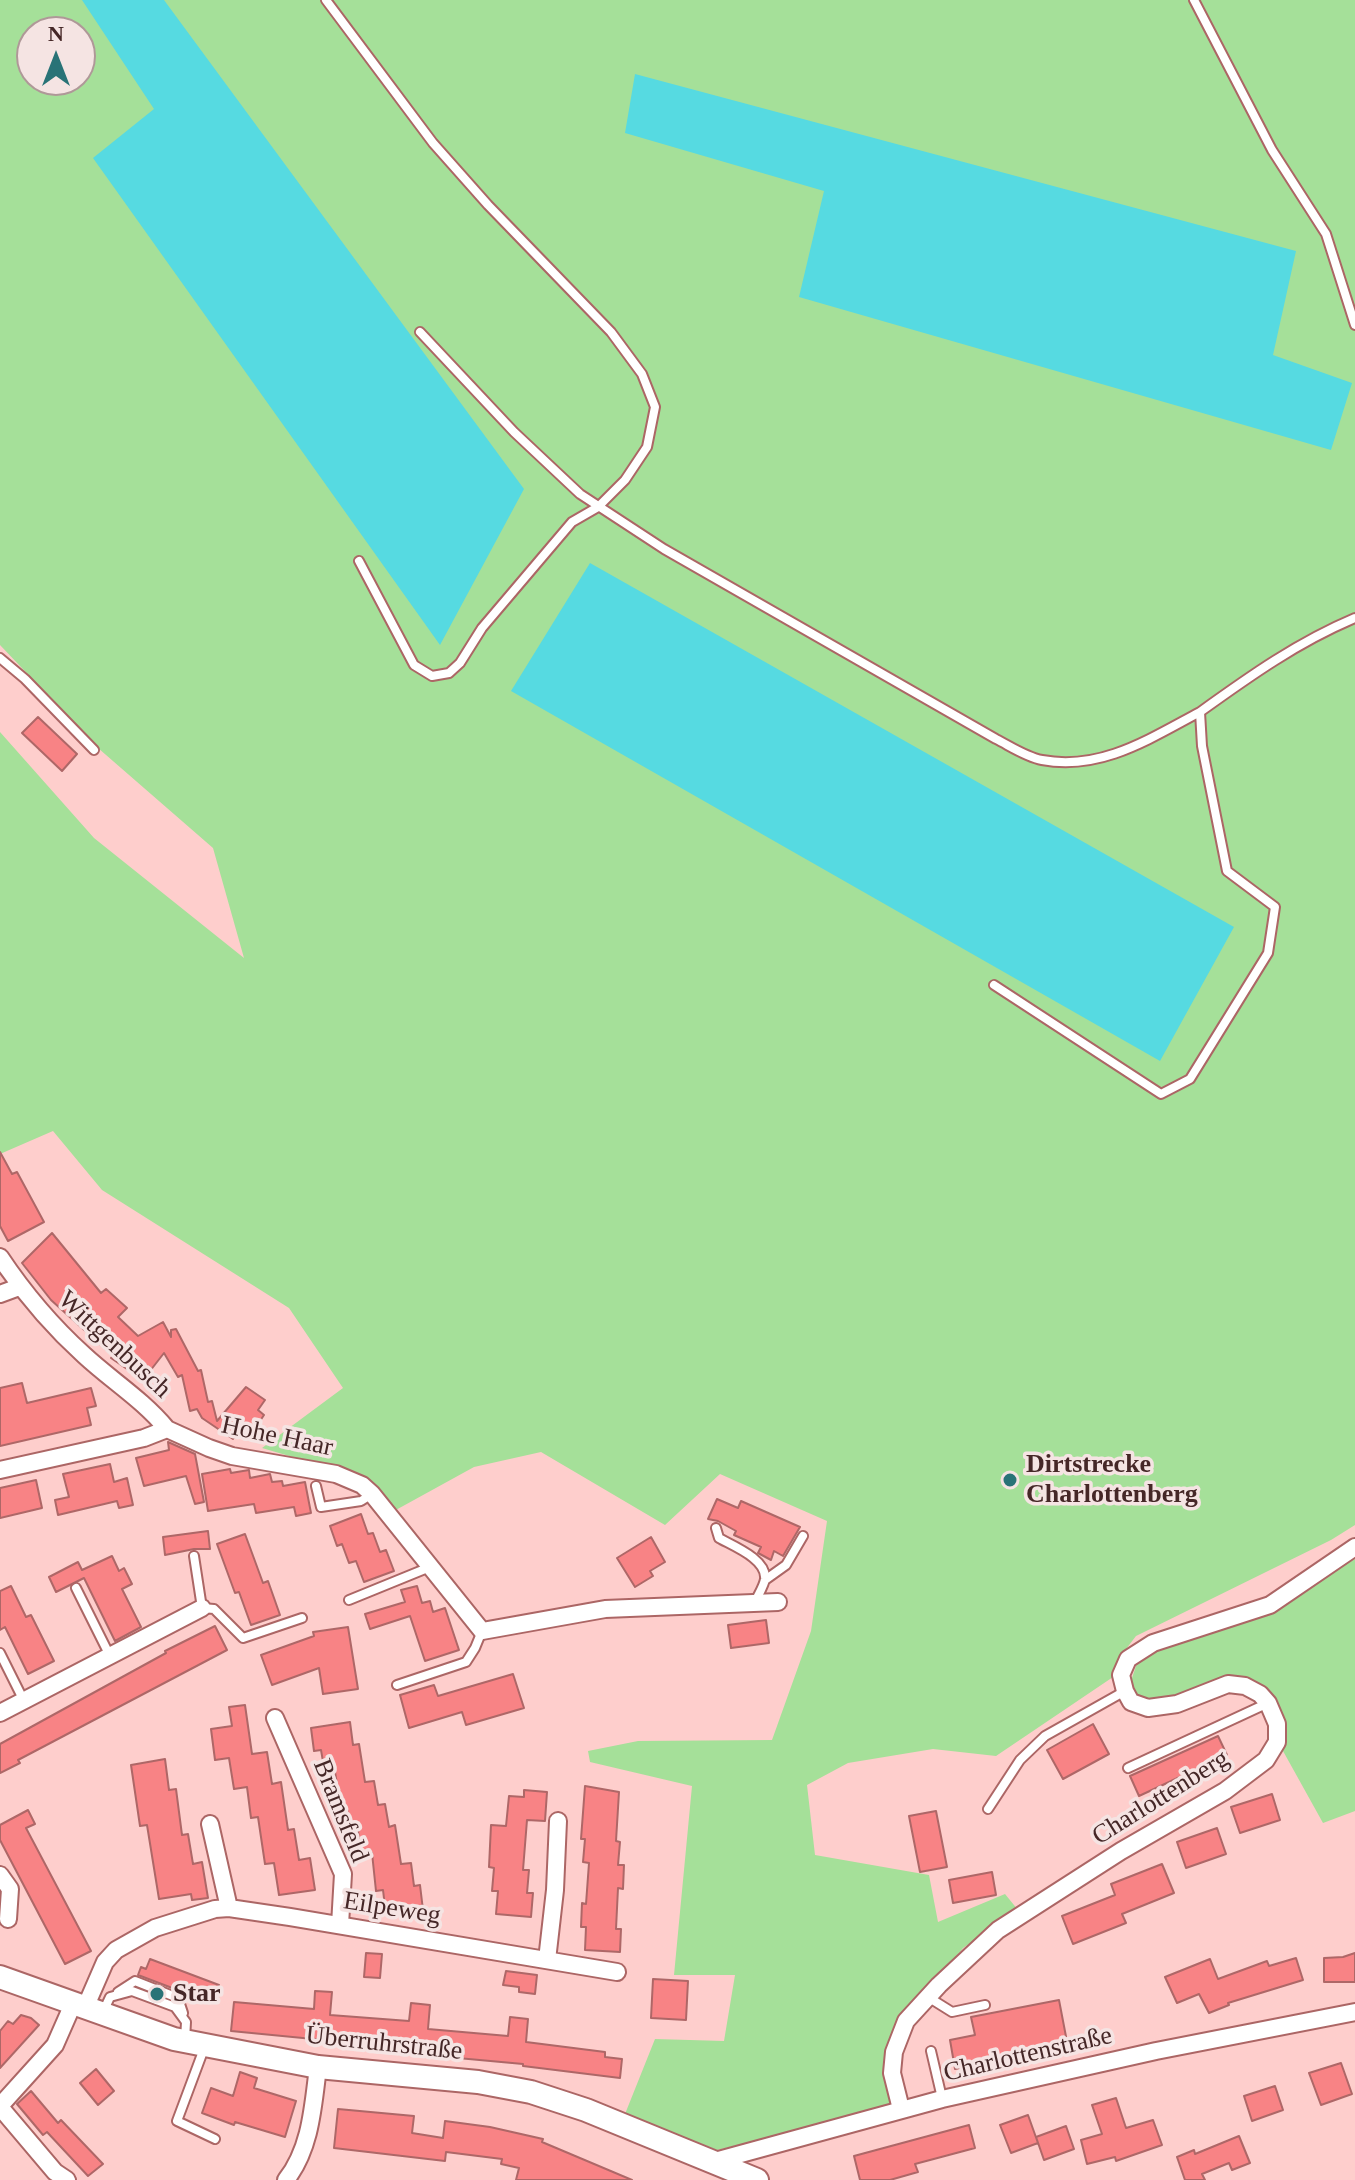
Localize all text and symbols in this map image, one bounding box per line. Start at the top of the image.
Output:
north arrow [16,16,96,96]
text: N [48,21,64,46]
street label: Wittgenbusch [51,1285,177,1405]
street label: Hohe Haar [218,1410,336,1464]
place label: Dirtstrecke Charlottenberg [1026,1449,1198,1510]
marker: Dirtstrecke Charlottenberg [1001,1471,1019,1489]
street label: Charlottenberg [1087,1744,1235,1852]
street label: Bramsfeld [305,1755,375,1867]
street label: Eilpeweg [341,1886,443,1932]
place label: Star [173,1978,221,2010]
marker: Star [148,1985,166,2003]
street label: Überruhrstraße [304,2020,464,2068]
street label: Charlottenstraße [941,2020,1115,2090]

